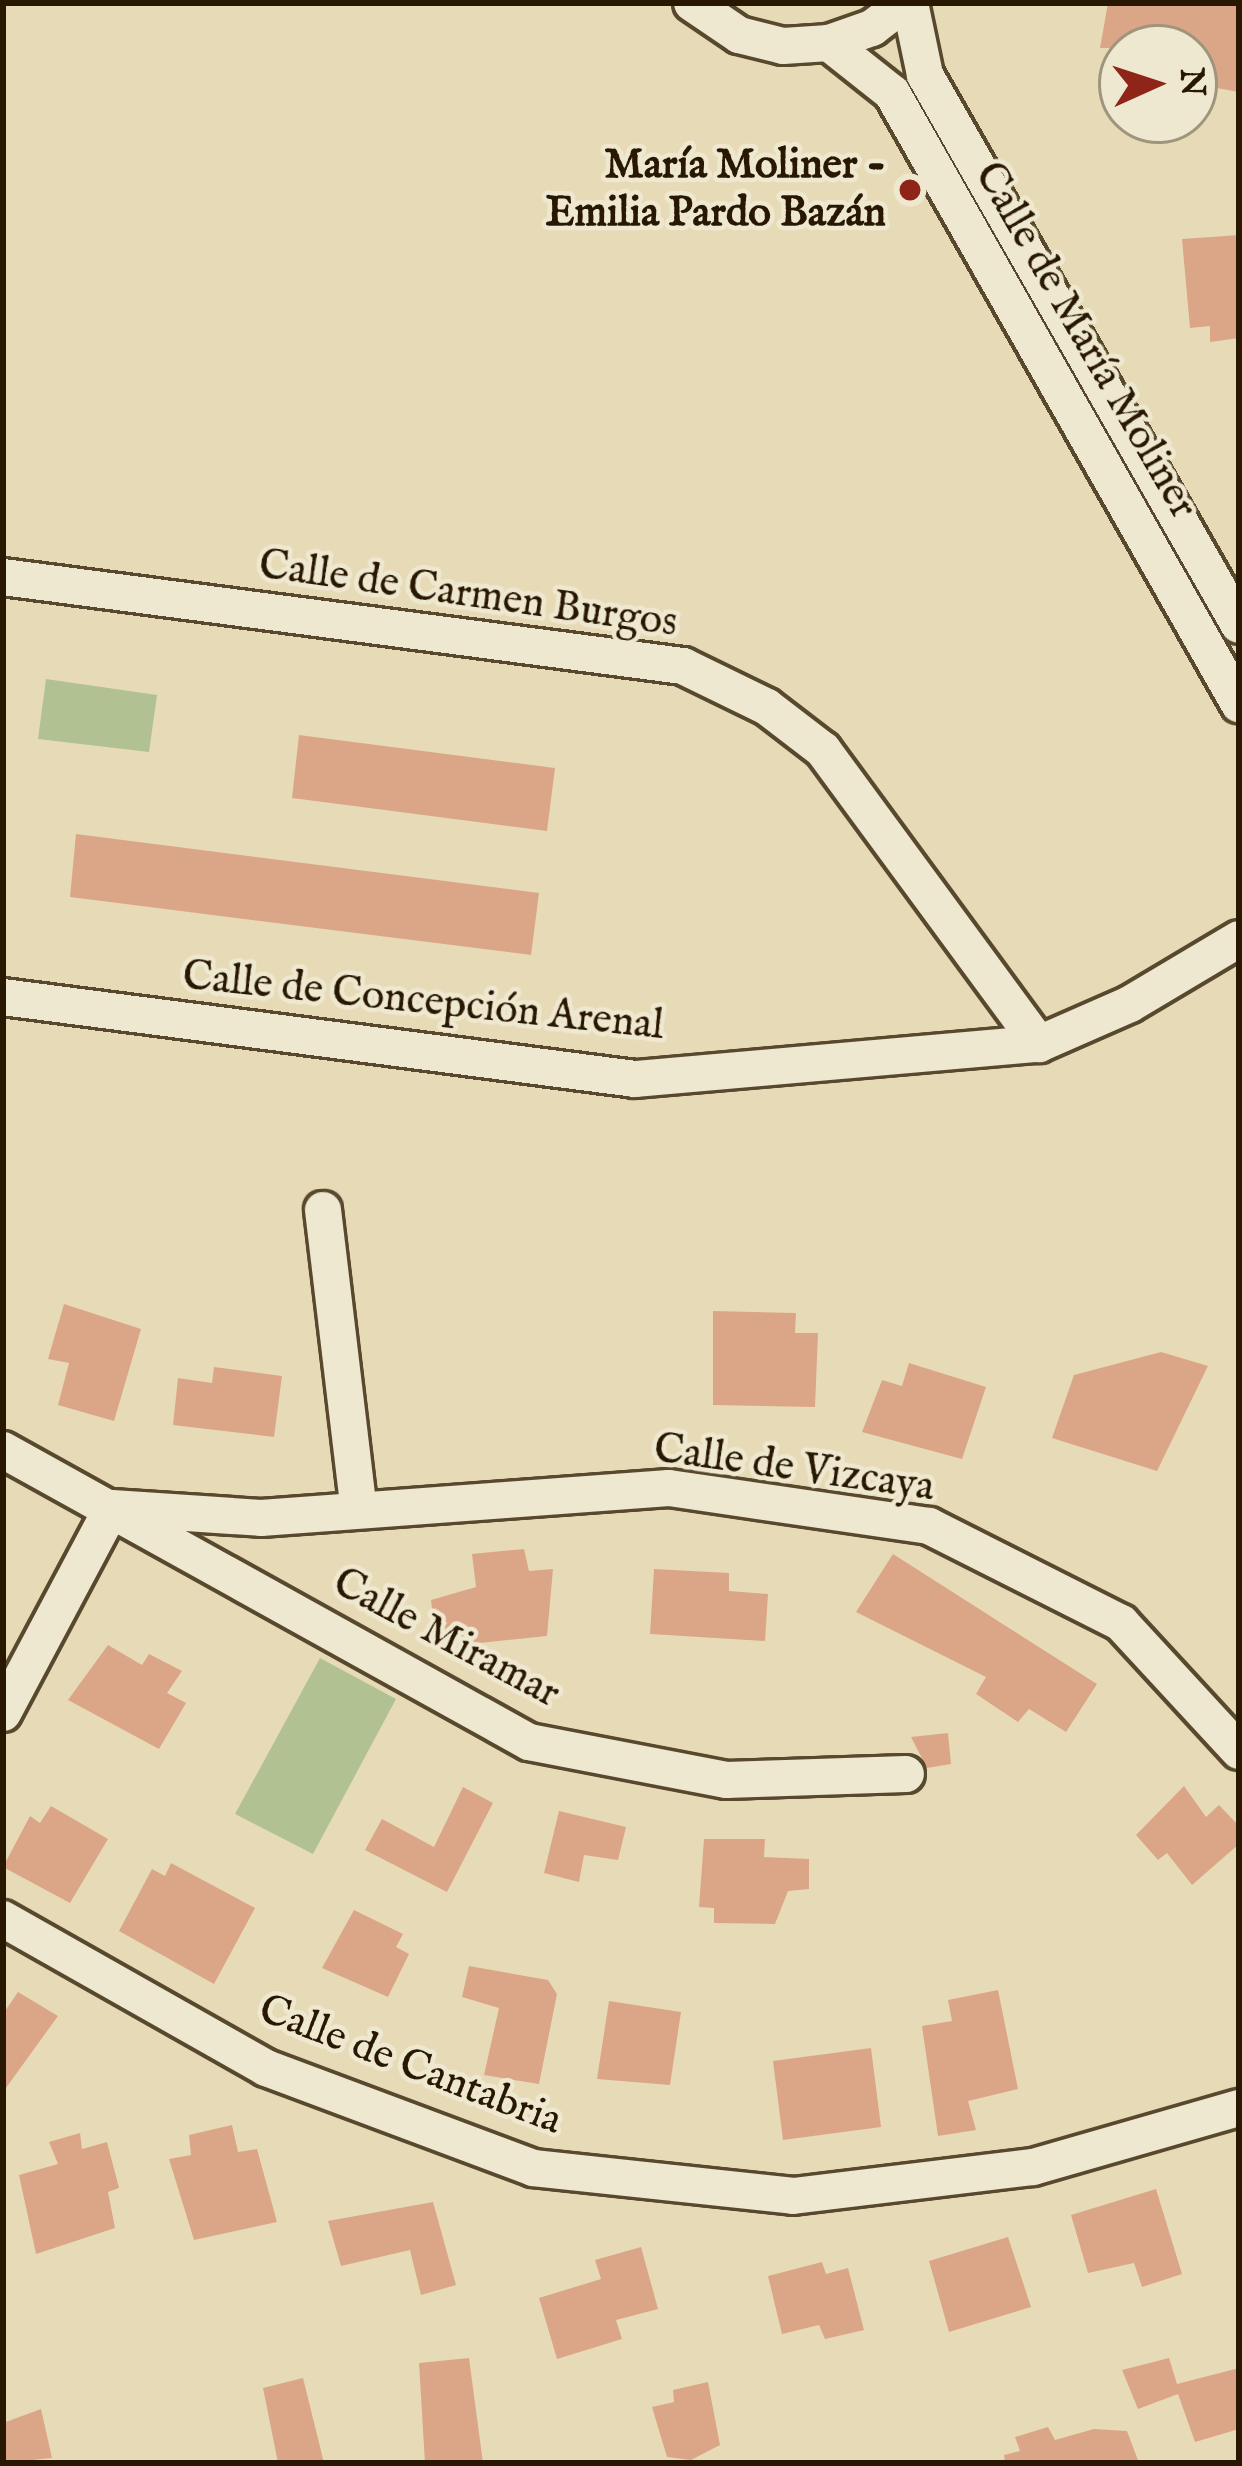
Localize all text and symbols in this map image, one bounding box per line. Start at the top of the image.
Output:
north arrow [1098,24,1218,144]
text: N [1169,67,1213,98]
place label: María Moliner - Emilia Pardo Bazán [545,141,886,240]
street label: Calle de María Moliner [962,154,1208,528]
marker: María Moliner - Emilia Pardo Bazán [897,177,923,203]
street label: Calle de Carmen Burgos [256,541,680,649]
street label: Calle de Concepción Arenal [180,952,666,1052]
street label: Calle de Vizcaya [651,1424,937,1514]
street label: Calle Miramar [324,1558,568,1720]
street label: Calle de Cantabria [251,1985,569,2147]

